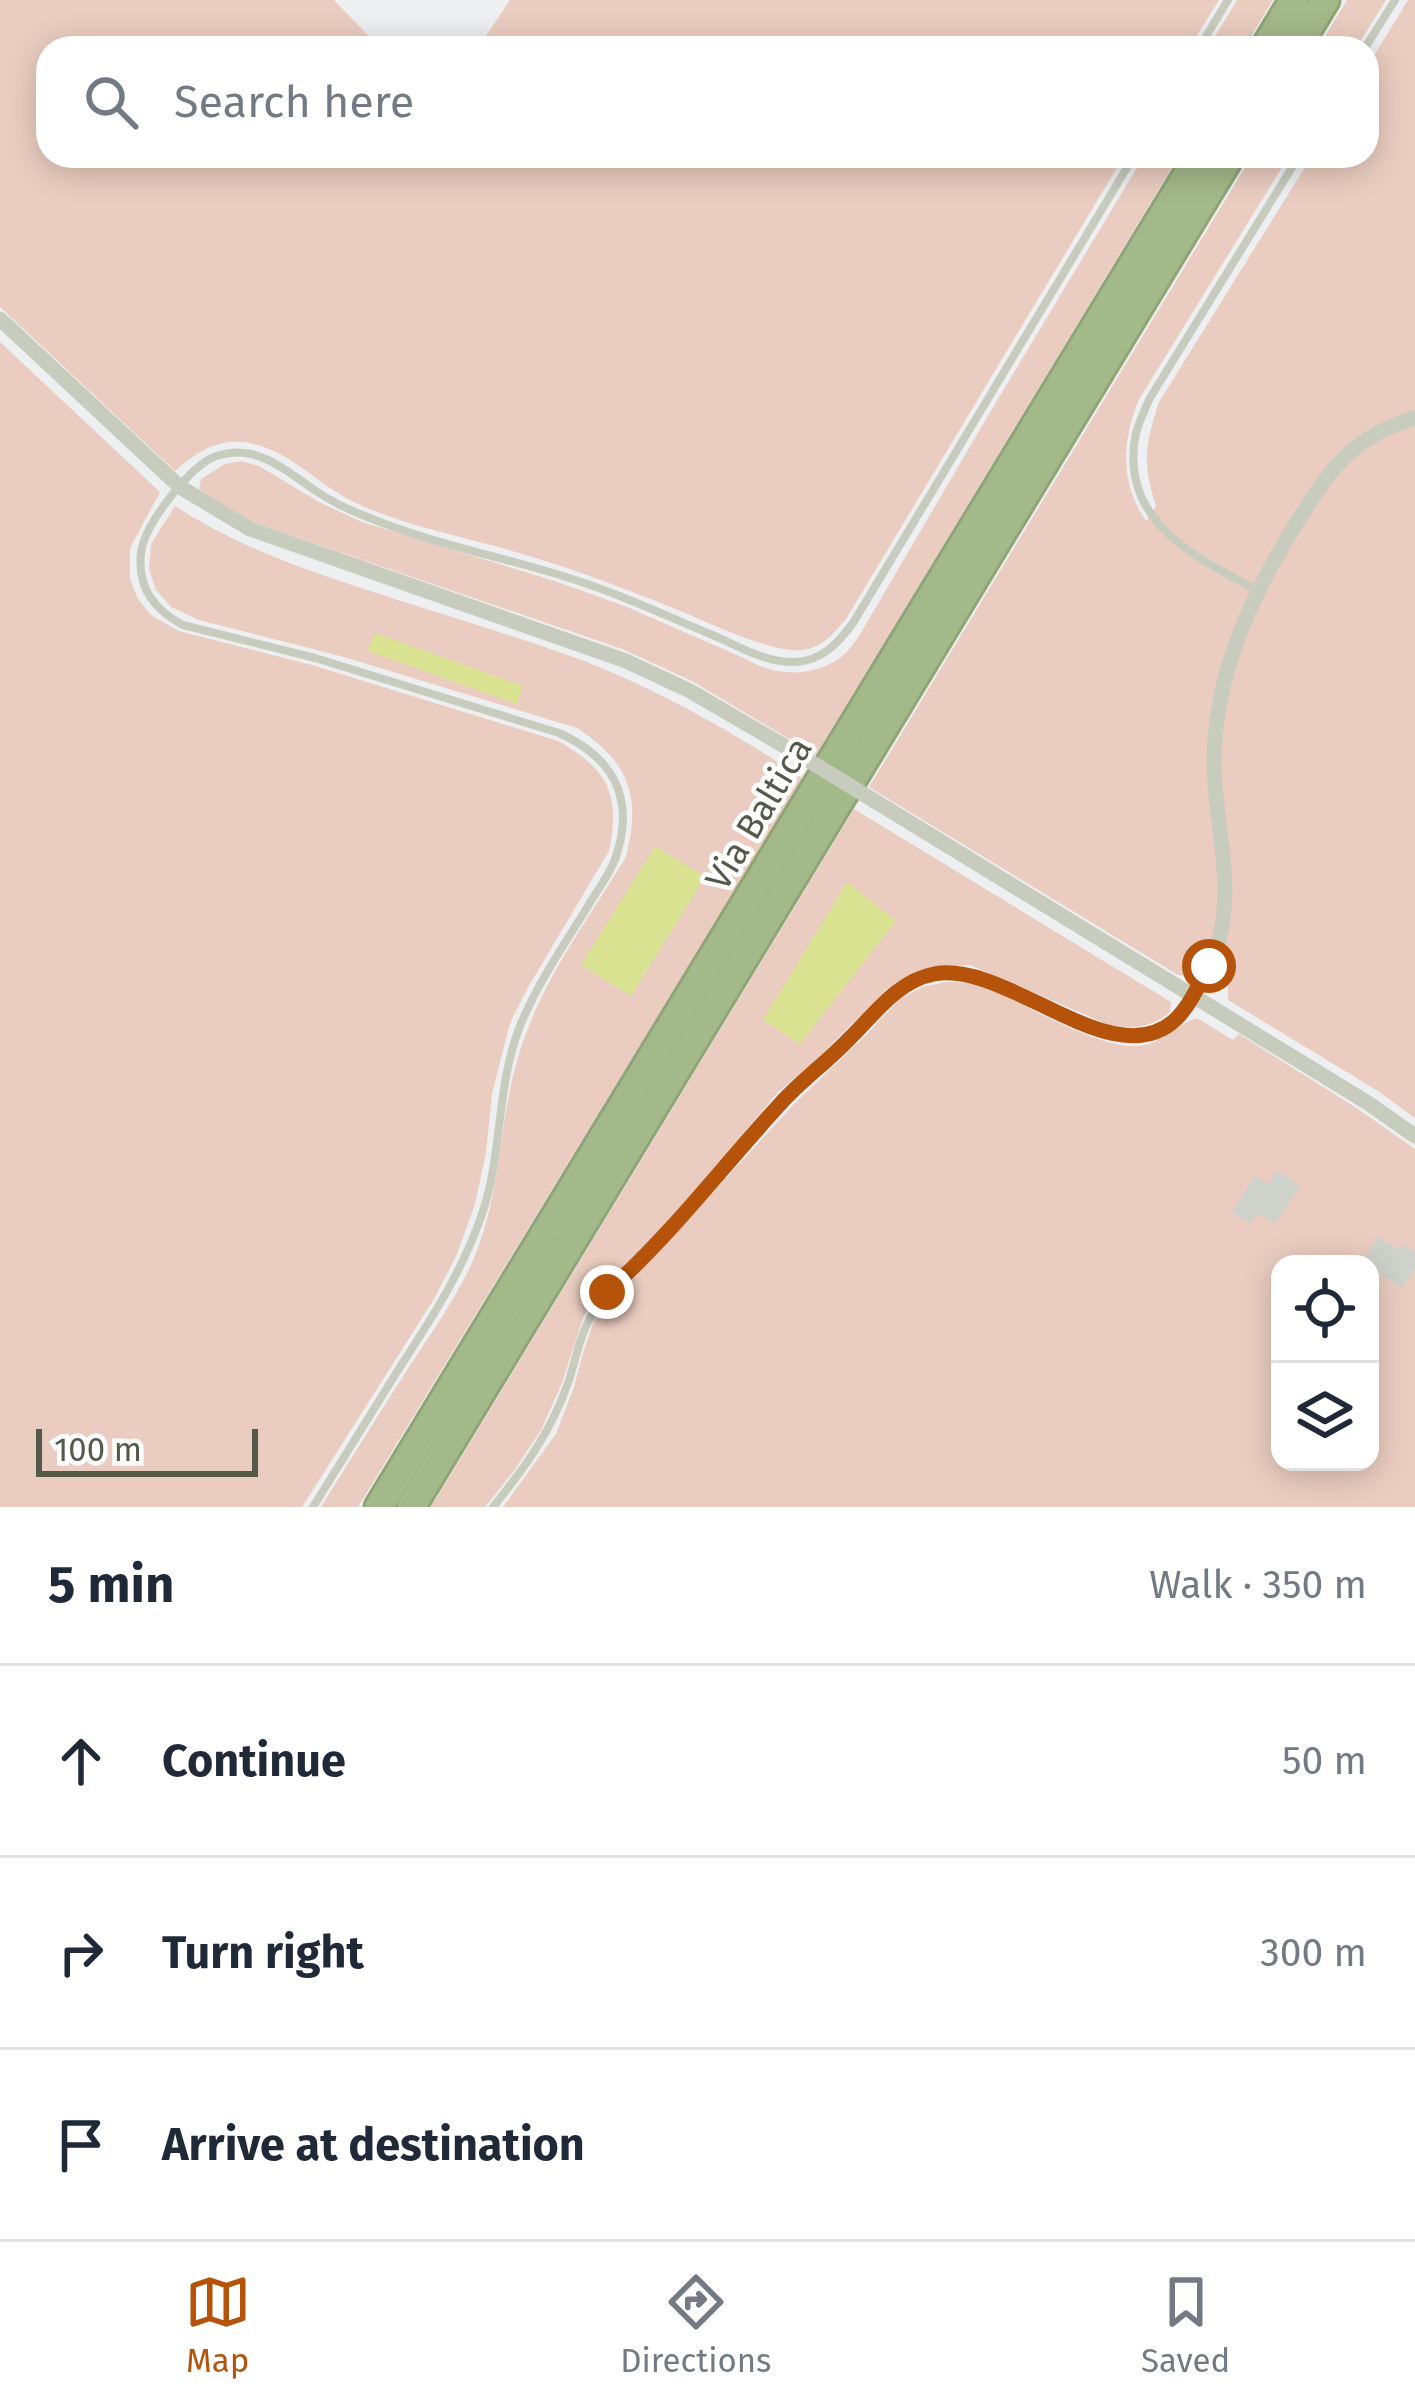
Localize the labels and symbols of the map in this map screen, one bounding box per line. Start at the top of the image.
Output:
street label: Via Baltica [696,729,822,898]
route start [1182,939,1236,993]
route end [580,1265,634,1319]
scale bar [36,1423,258,1476]

